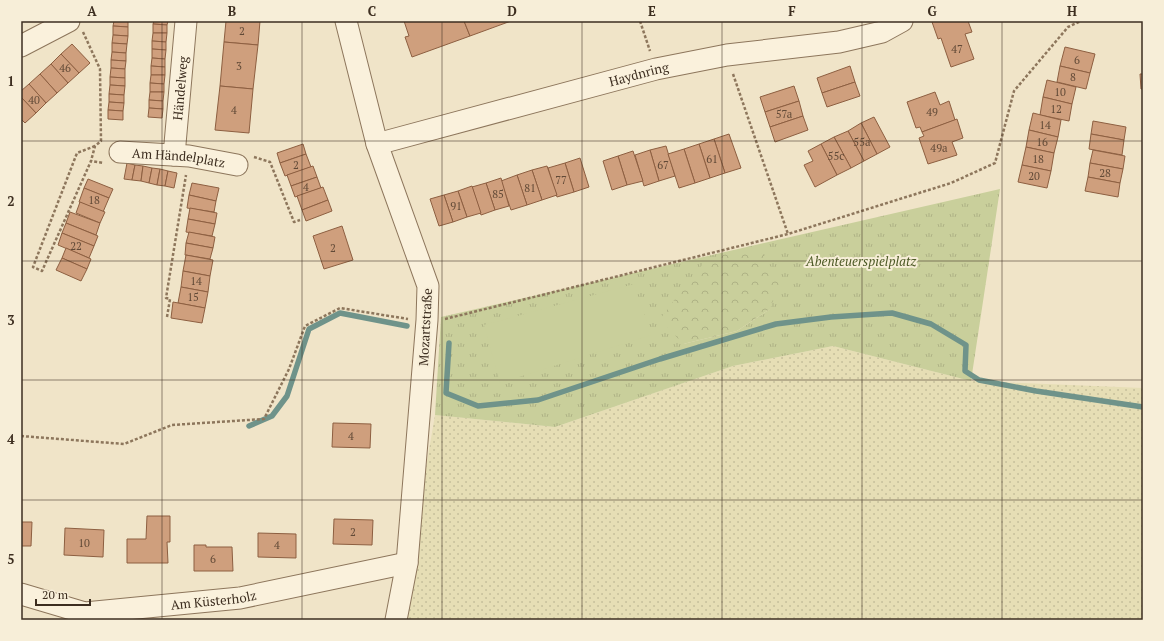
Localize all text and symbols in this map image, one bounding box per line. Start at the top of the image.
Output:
text: A [87,2,97,20]
text: B [228,2,236,20]
text: C [368,2,376,20]
text: D [507,2,517,20]
text: E [648,2,656,20]
text: F [788,2,796,20]
text: G [927,2,937,20]
text: H [1067,2,1077,20]
house number: 2 [239,24,245,38]
house number: 47 [951,42,963,56]
house number: 6 [1074,53,1080,67]
street label: Händelweg [168,55,192,121]
street label: Haydnring [607,58,670,90]
house number: 3 [236,59,242,73]
house number: 46 [59,61,71,75]
house number: 8 [1070,70,1076,84]
text: 1 [7,72,15,90]
house number: 10 [1054,85,1066,99]
house number: 40 [28,93,40,107]
house number: 12 [1050,102,1062,116]
house number: 4 [231,103,237,117]
house number: 49 [926,105,938,119]
house number: 57a [776,107,793,121]
house number: 14 [1039,118,1051,132]
house number: 55a [853,135,871,149]
house number: 16 [1036,135,1048,149]
house number: 49a [930,141,948,155]
street label: Am Händelplatz [132,144,227,172]
house number: 55c [828,149,844,163]
house number: 61 [706,152,718,166]
house number: 18 [1032,152,1044,166]
house number: 2 [293,158,299,172]
house number: 67 [657,158,669,172]
house number: 28 [1099,166,1111,180]
house number: 20 [1028,169,1040,183]
house number: 77 [555,173,567,187]
house number: 4 [303,180,309,194]
house number: 81 [524,181,536,195]
house number: 85 [492,187,504,201]
text: 2 [7,192,15,210]
house number: 18 [88,193,100,207]
house number: 91 [450,199,462,213]
house number: 22 [70,239,82,253]
house number: 2 [330,241,336,255]
park label: Abenteuerspielplatz [805,252,916,270]
house number: 14 [190,274,202,288]
street label: Mozartstraße [414,288,436,366]
house number: 15 [187,290,199,304]
text: 3 [7,311,15,329]
house number: 4 [348,429,354,443]
text: 4 [7,430,15,448]
house number: 2 [350,525,356,539]
house number: 10 [78,536,90,550]
house number: 4 [274,538,280,552]
text: 5 [7,550,15,568]
house number: 6 [210,552,216,566]
scale bar [36,581,90,607]
street label: Am Küsterholz [170,586,258,614]
text: 20 m [42,587,69,602]

